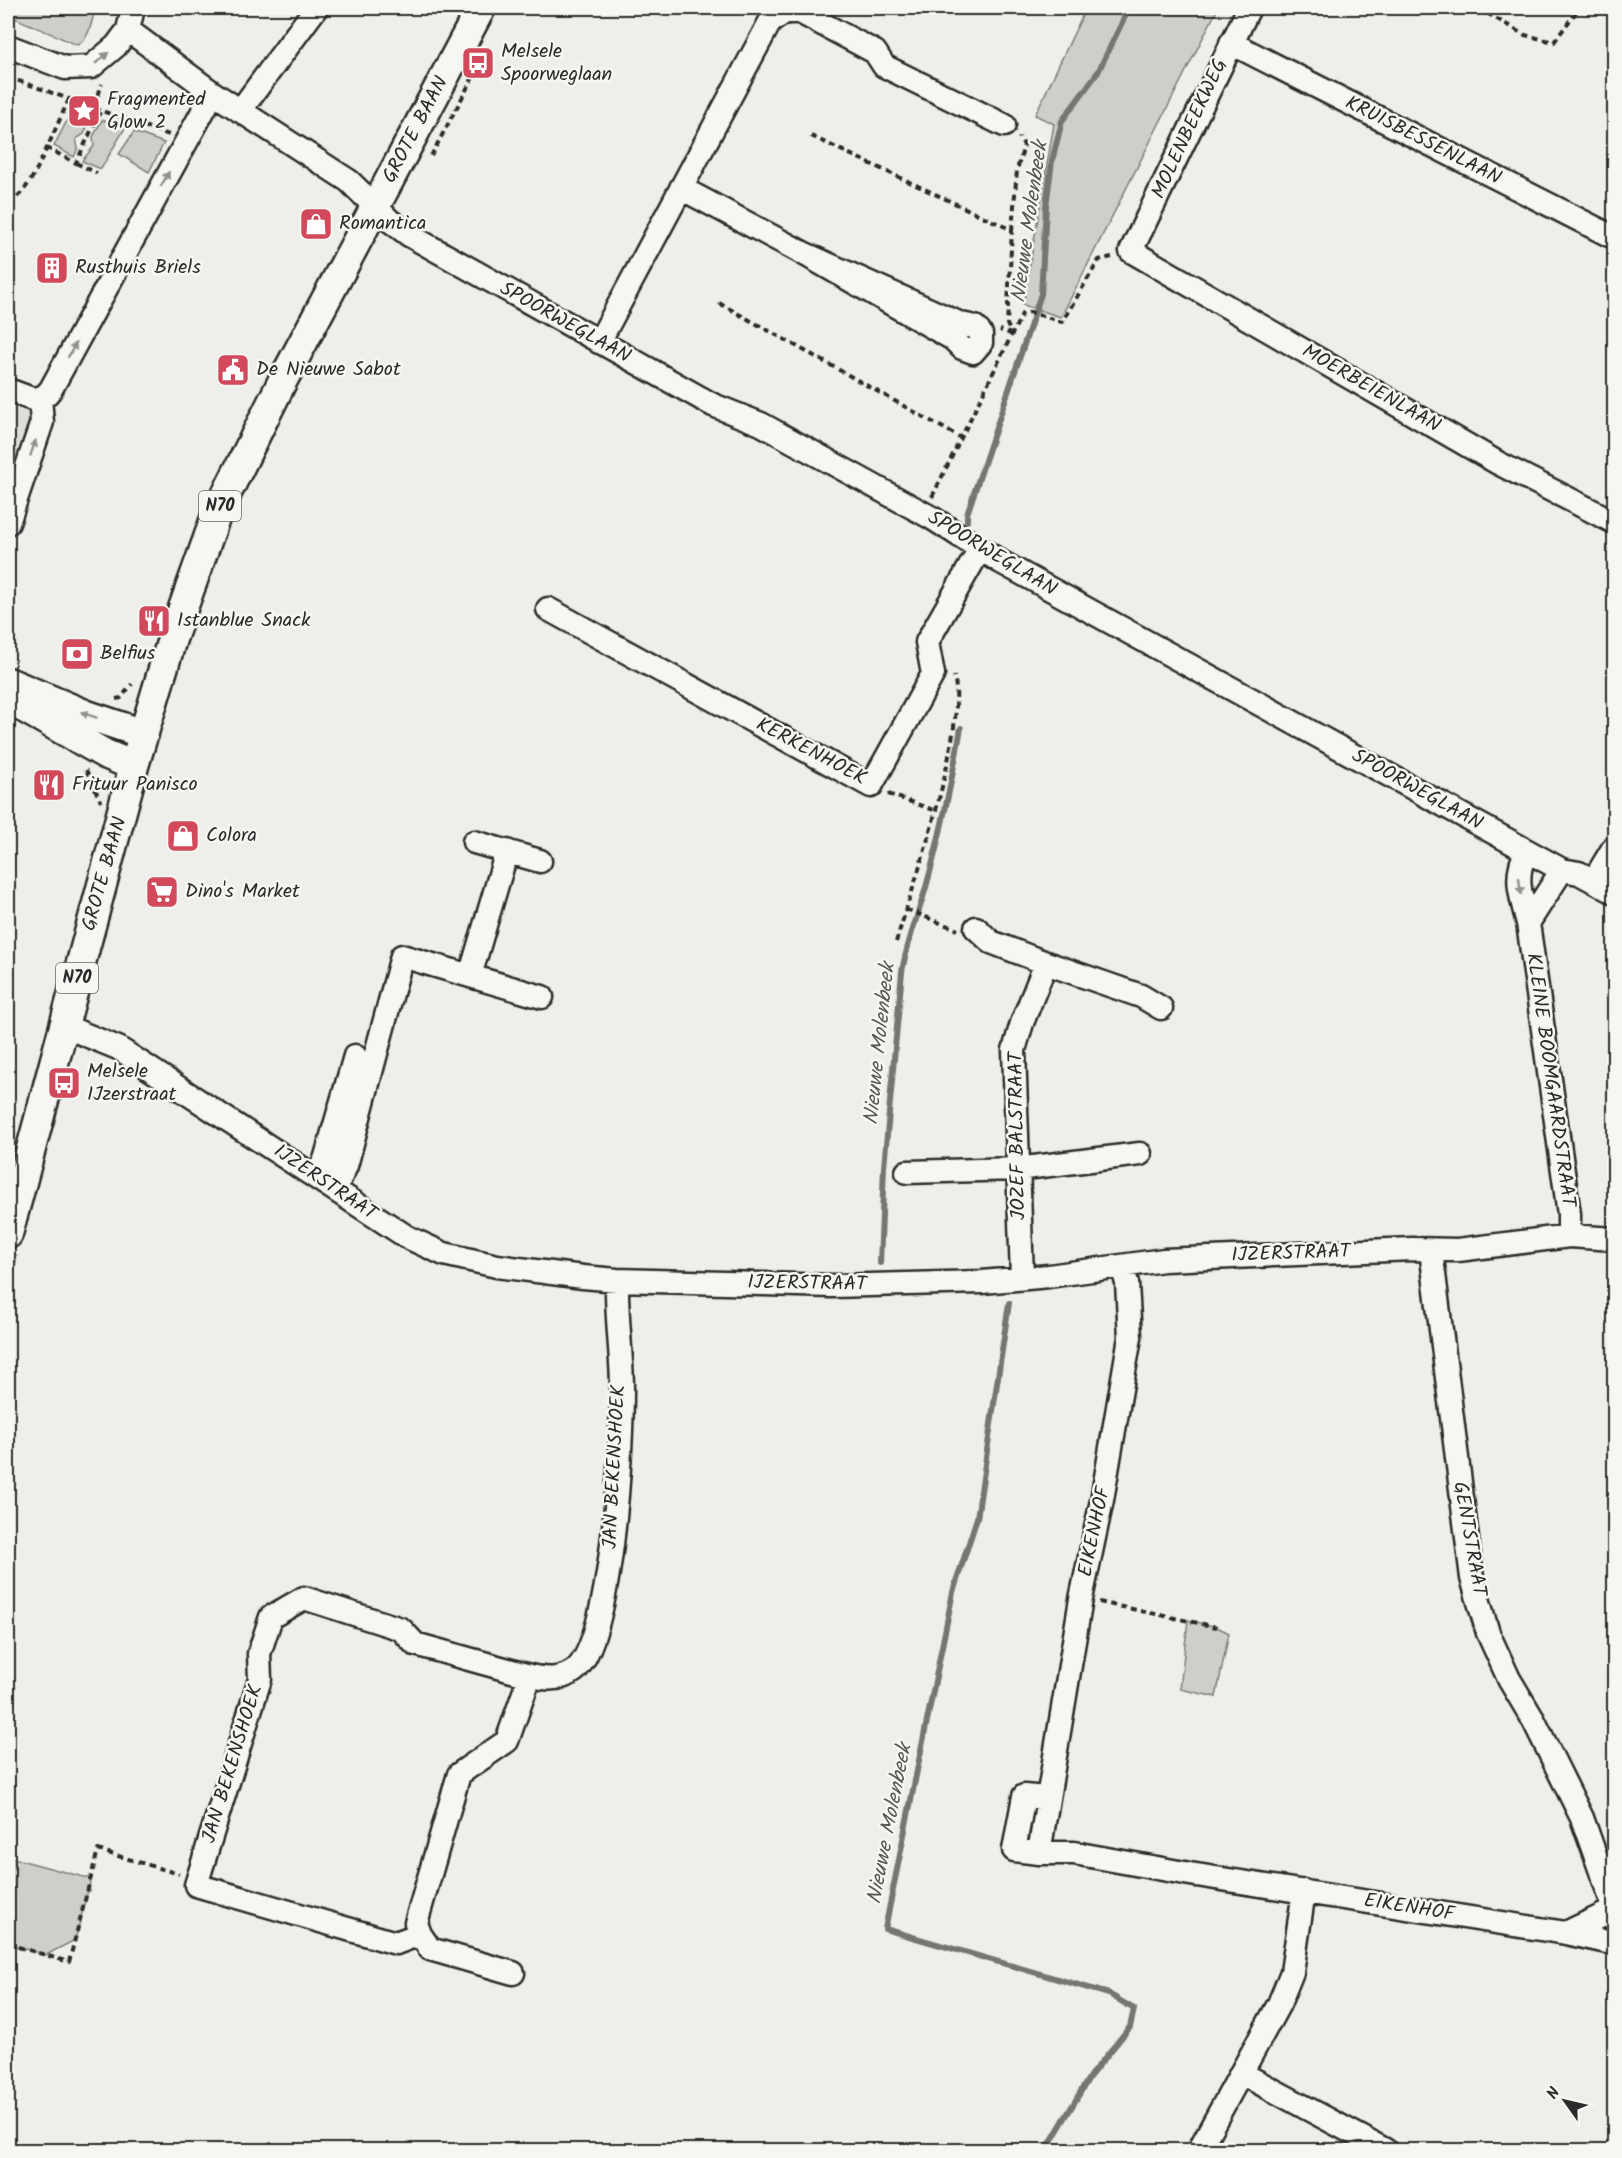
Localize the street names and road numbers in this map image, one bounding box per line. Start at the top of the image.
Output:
street label: MOLENBEEKWEG [1143,53,1237,205]
street label: GROTE BAAN [374,71,458,189]
street label: KRUISBESSENLAAN [1339,88,1507,194]
street label: SPOORWEGLAAN [493,274,637,372]
street label: MOERBEIENLAAN [1295,336,1447,442]
road number: N70 [199,491,241,521]
street label: SPOORWEGLAAN [921,503,1063,605]
street label: KERKENHOEK [750,709,872,795]
street label: SPOORWEGLAAN [1345,741,1489,839]
street label: GROTE BAAN [73,813,137,935]
street label: KLEINE BOOMGAARDSTRAAT [1516,951,1584,1211]
road number: N70 [56,963,98,993]
street label: JOZEF BALSTRAAT [1000,1049,1035,1220]
street label: IJZERSTRAAT [267,1136,385,1231]
street label: IJZERSTRAAT [1231,1236,1353,1272]
street label: IJZERSTRAAT [747,1267,869,1301]
street label: JAN BEKENSHOEK [595,1384,635,1550]
street label: GENTSTRAAT [1443,1479,1495,1601]
street label: EIKENHOF [1070,1483,1120,1580]
street label: JAN BEKENSHOEK [194,1681,272,1847]
street label: EIKENHOF [1362,1885,1458,1931]

